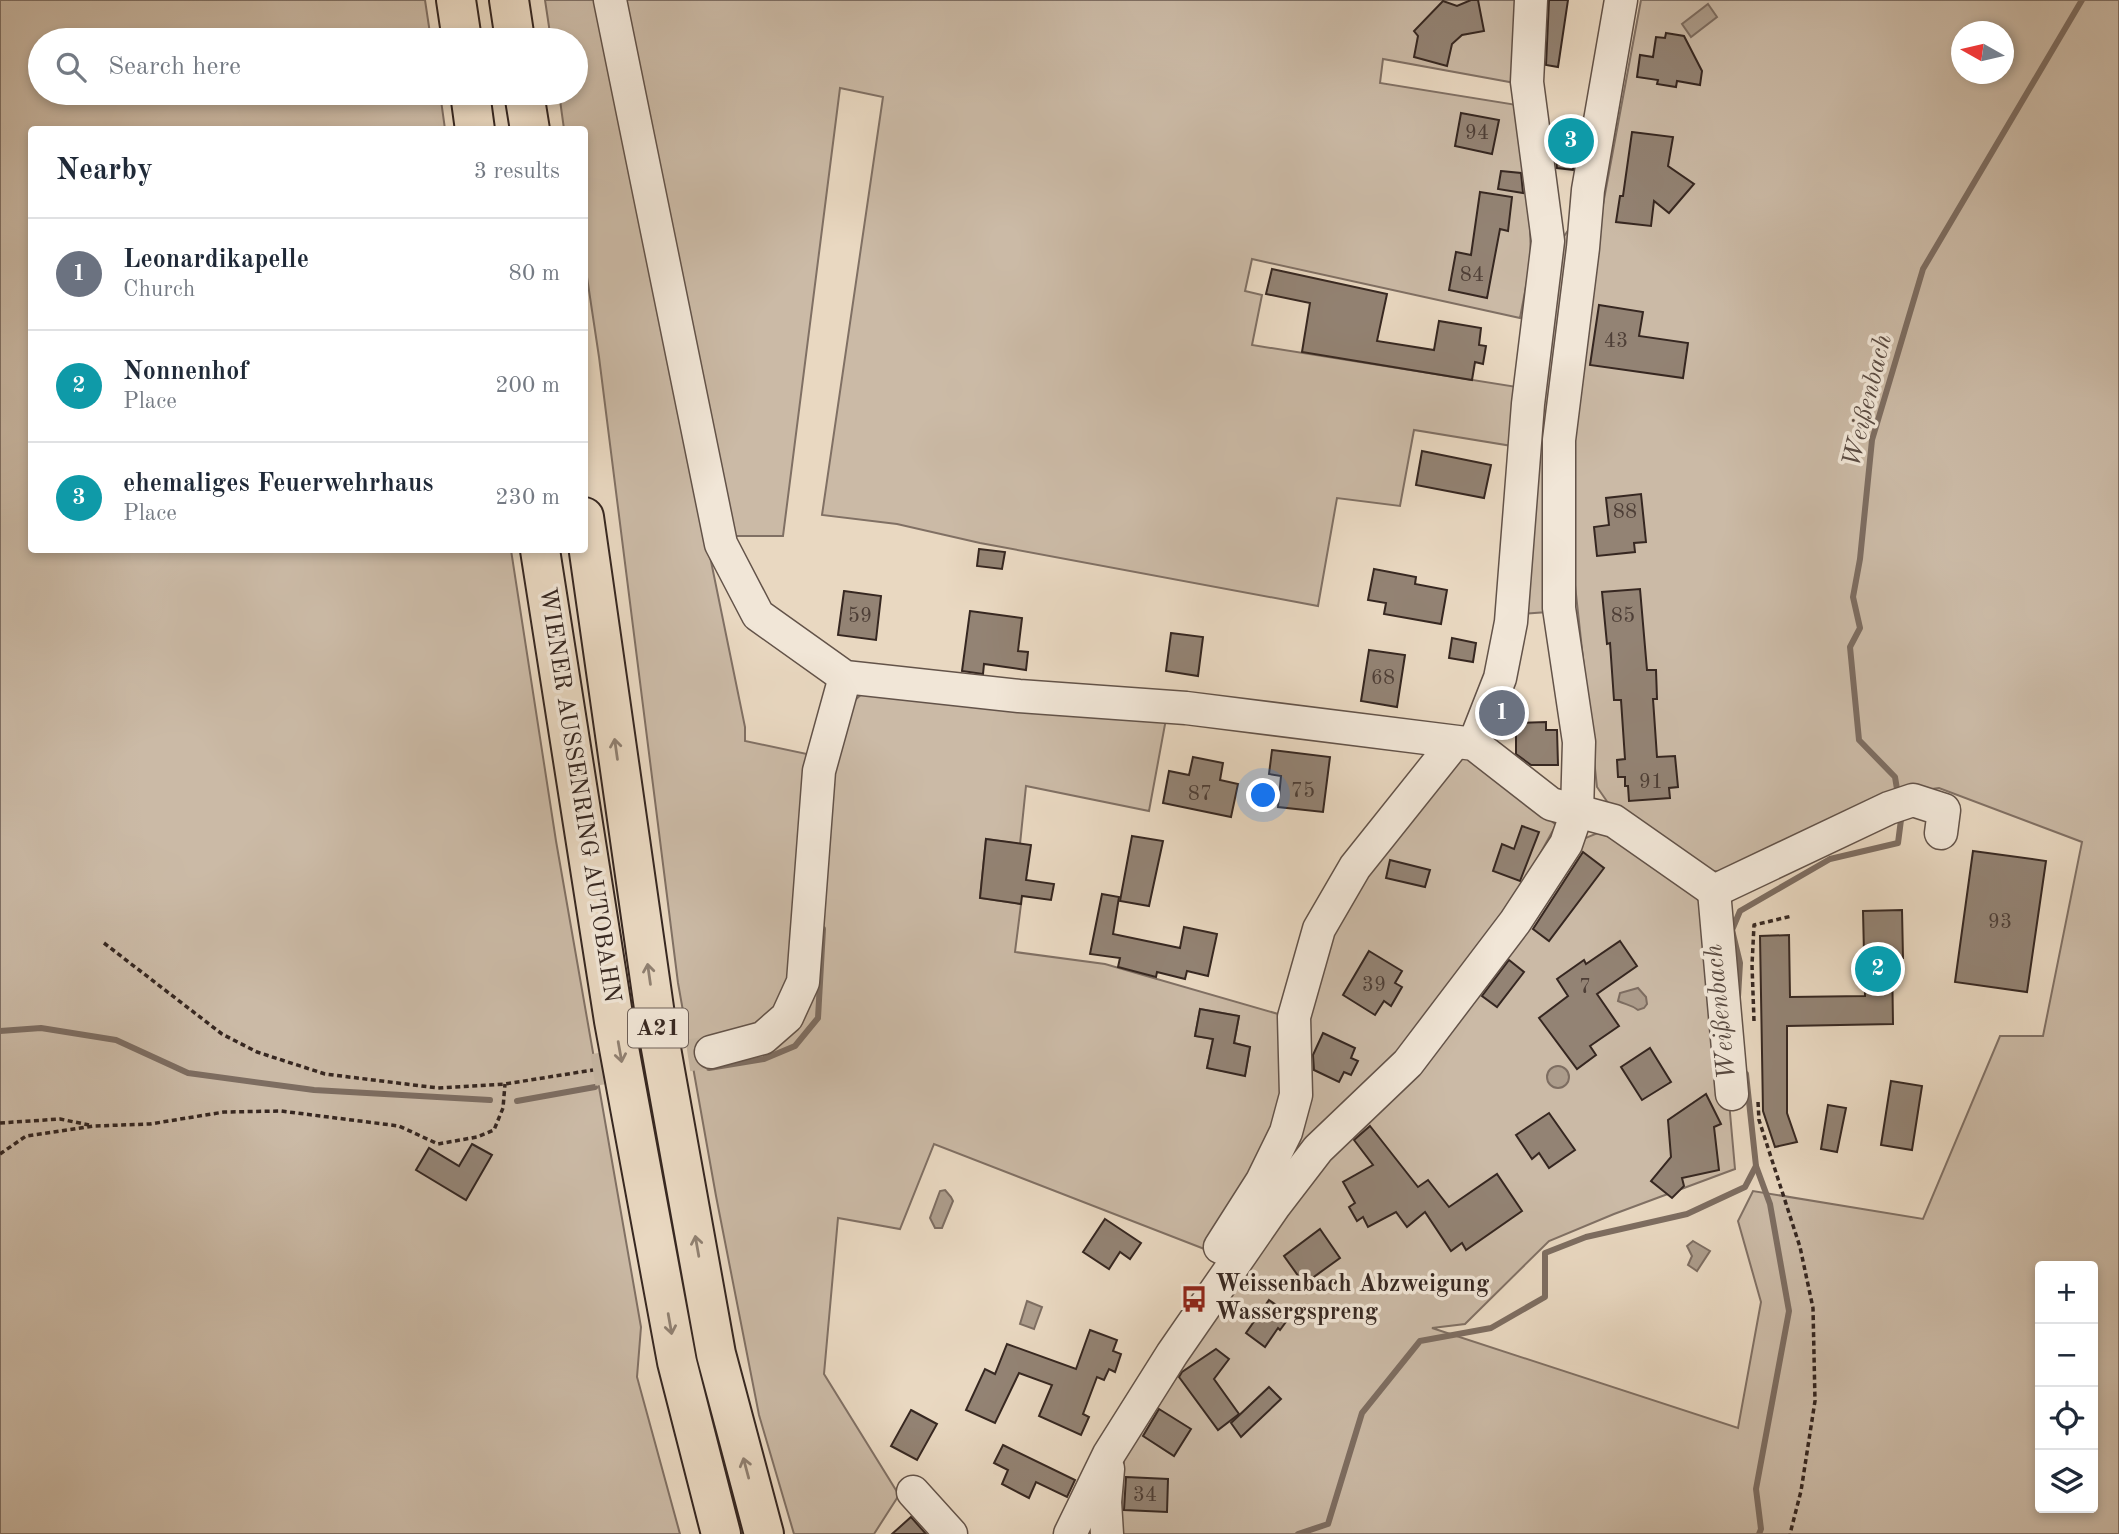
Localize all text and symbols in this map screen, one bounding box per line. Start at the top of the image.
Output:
north arrow [1951,21,2014,84]
search box [28,28,588,105]
icon: search [52,48,90,86]
text: Search here [108,54,241,80]
pin: 3 [1548,115,1594,167]
house number: 94 [1465,123,1489,144]
text: Nearby [56,156,153,186]
text: 3 results [474,160,560,183]
text: Leonardikapelle [123,247,309,273]
text: 1 [72,262,86,285]
text: 80 m [509,262,560,285]
house number: 84 [1460,265,1484,286]
text: Church [123,278,195,301]
house number: 43 [1604,331,1628,352]
water label: Weißenbach [1839,332,1897,470]
text: Nonnenhof [123,359,248,385]
text: 2 [72,374,86,397]
text: 200 m [495,374,560,397]
text: Place [123,390,177,413]
text: ehemaliges Feuerwehrhaus [123,471,433,497]
text: 3 [72,486,86,509]
text: 230 m [495,486,560,509]
text: Place [123,502,177,525]
house number: 88 [1613,502,1637,523]
street label: WIENER AUSSENRING AUTOBAHN [534,586,624,1004]
house number: 59 [848,606,872,627]
house number: 85 [1611,606,1635,627]
house number: 68 [1371,668,1395,689]
pin: 1 [1479,687,1525,739]
one-way arrow [610,738,623,761]
house number: 91 [1639,772,1663,793]
your location [1246,778,1280,812]
house number: 75 [1291,781,1315,802]
house number: 87 [1188,784,1212,805]
house number: 93 [1988,912,2012,933]
water label: Weißenbach [1701,943,1741,1081]
pin: 2 [1855,943,1901,995]
one-way arrow [642,963,655,986]
house number: 39 [1362,975,1386,996]
house number: 7 [1579,977,1591,998]
road number: A21 [628,1009,688,1048]
one-way arrow [613,1041,627,1063]
one-way arrow [690,1235,703,1258]
map controls [2035,1261,2098,1513]
button: + [2035,1261,2098,1324]
place label: Weissenbach Abzweigung Wassergspreng [1215,1273,1490,1325]
bus stop icon: Weissenbach Abzweigung Wassergspreng [1179,1284,1209,1314]
one-way arrow [664,1312,677,1335]
button: − [2035,1324,2098,1387]
button: locate [2035,1387,2098,1450]
button: layers [2035,1450,2098,1513]
one-way arrow [739,1457,752,1479]
house number: 34 [1133,1485,1157,1506]

